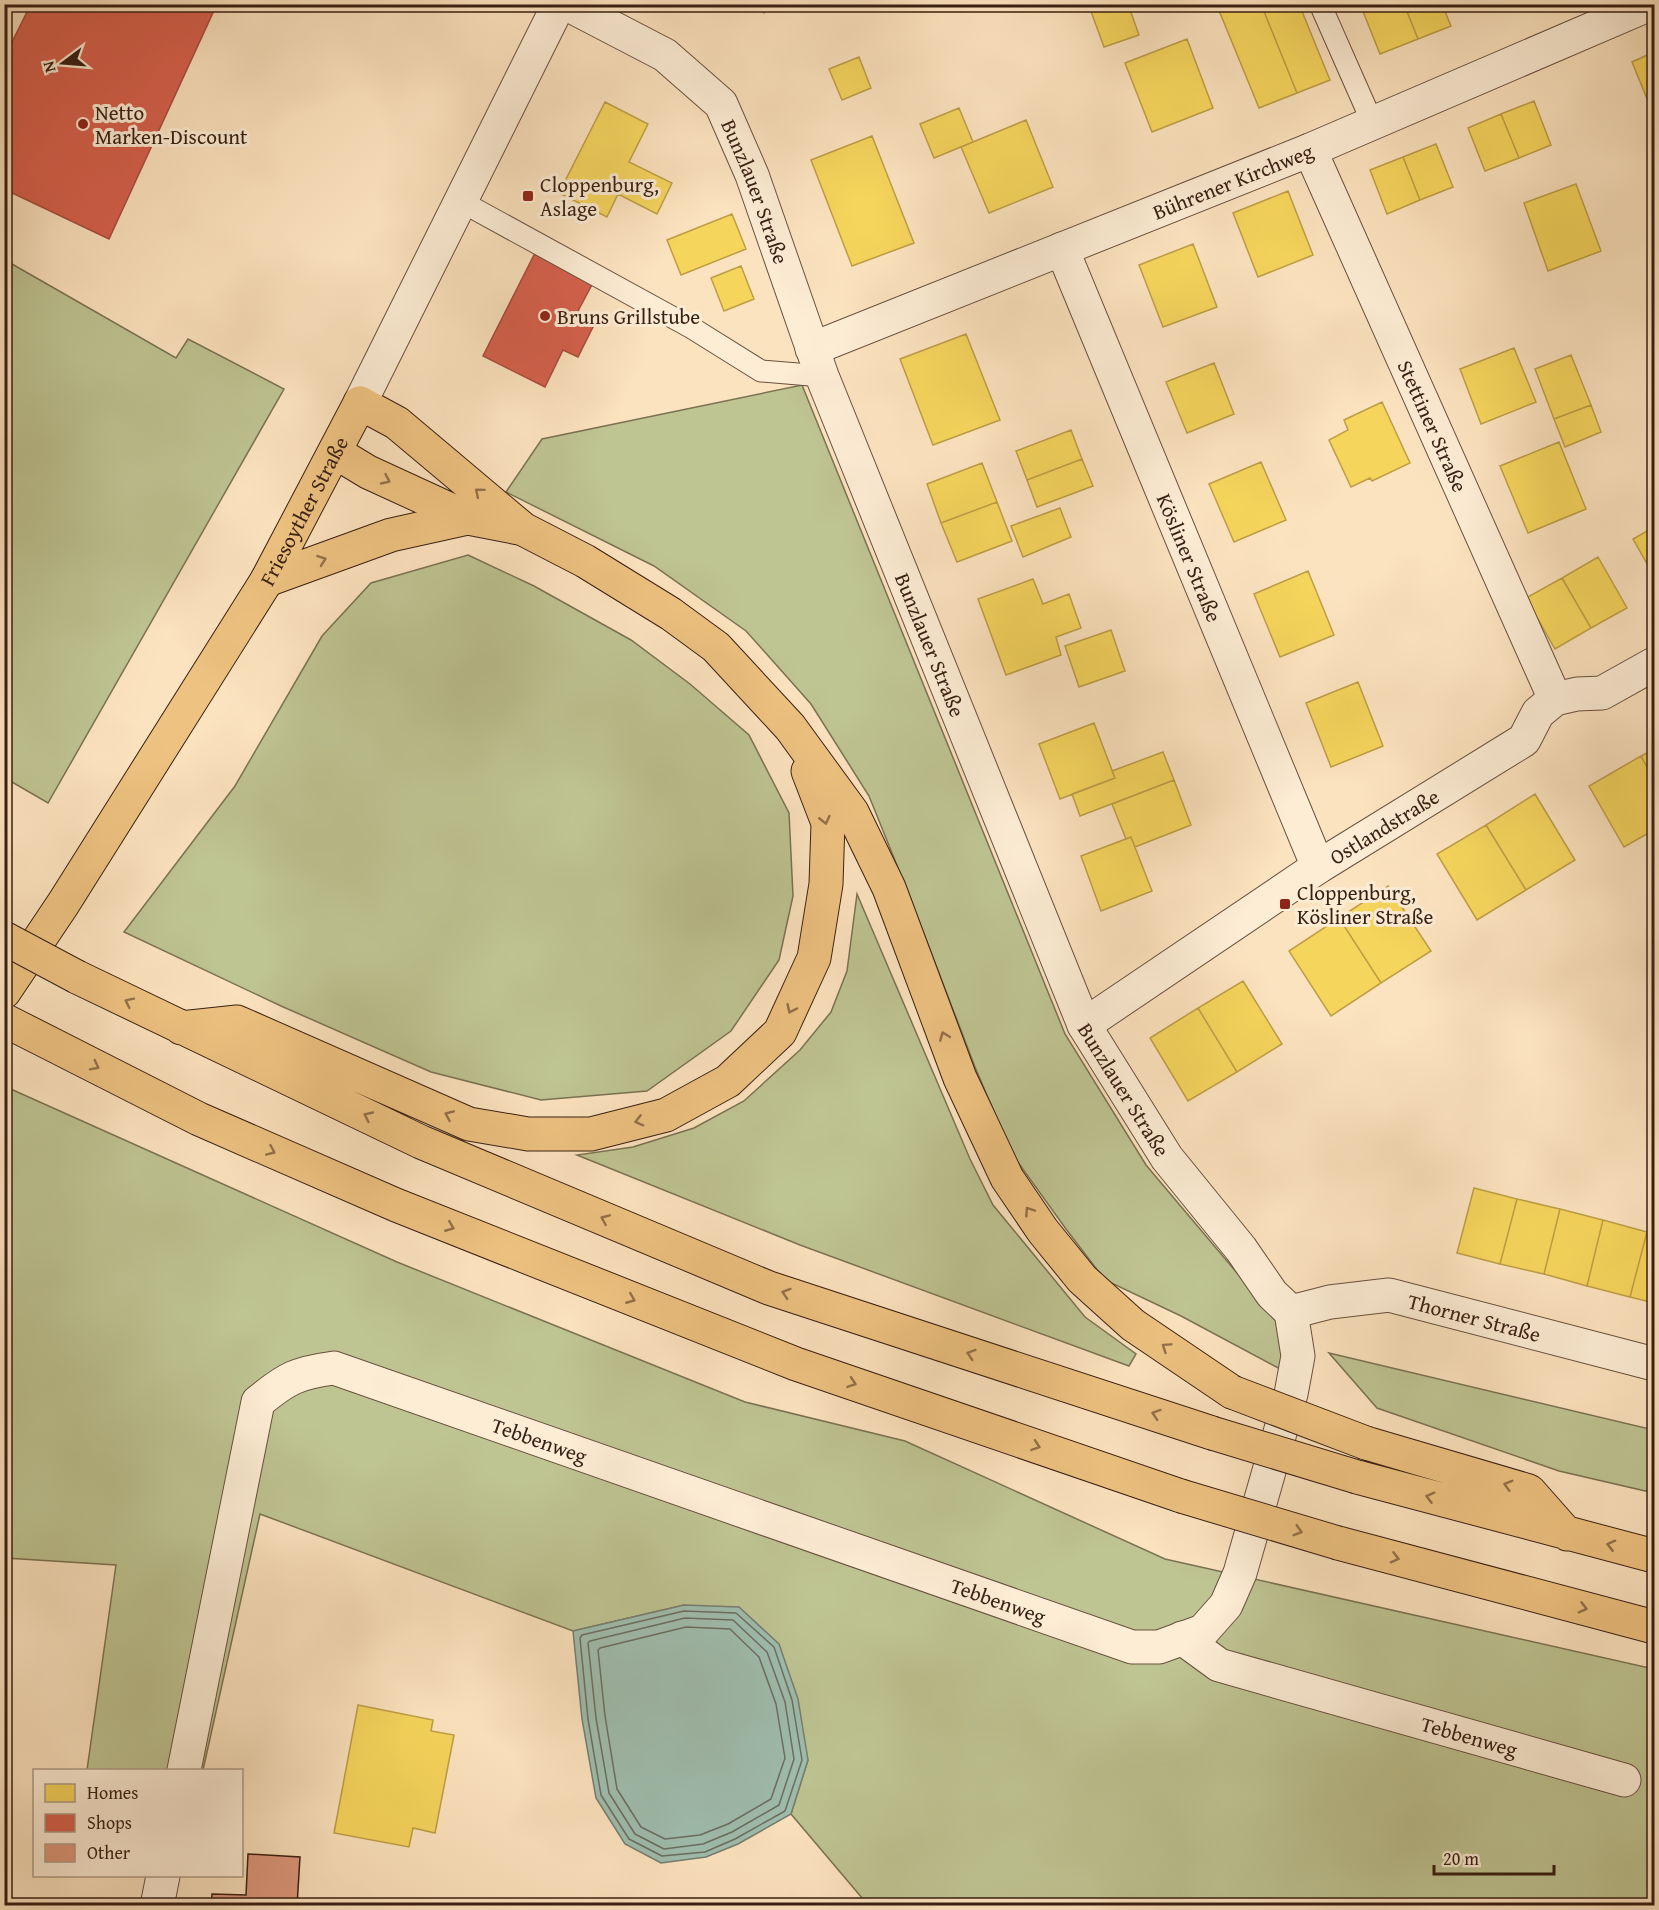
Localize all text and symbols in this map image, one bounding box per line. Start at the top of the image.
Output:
north arrow [33,33,93,93]
text: N [35,58,62,76]
place label: Netto Marken-Discount [95,97,248,152]
street label: Bunzlauer Straße [714,114,797,268]
marker: Netto Marken-Discount [76,117,90,131]
street label: Bührener Kirchweg [1148,135,1318,227]
place label: Cloppenburg, Aslage [540,169,659,224]
marker: Cloppenburg, Aslage [521,189,535,203]
place label: Bruns Grillstube [557,301,700,332]
marker: Bruns Grillstube [538,309,552,323]
street label: Stettiner Straße [1390,355,1476,497]
street label: Friesoyther Straße [251,431,355,591]
one-way arrow [379,473,390,485]
one-way arrow [475,488,486,499]
street label: Kösliner Straße [1149,489,1230,627]
one-way arrow [316,555,327,568]
street label: Bunzlauer Straße [887,568,974,722]
street label: Ostlandstraße [1323,781,1445,872]
one-way arrow [818,815,831,825]
place label: Cloppenburg, Kösliner Straße [1297,877,1434,932]
marker: Cloppenburg, Kösliner Straße [1278,897,1292,911]
one-way arrow [125,998,136,1010]
one-way arrow [786,1002,798,1013]
street label: Bunzlauer Straße [1071,1016,1178,1163]
one-way arrow [939,1031,951,1042]
one-way arrow [89,1059,100,1071]
one-way arrow [444,1110,455,1122]
one-way arrow [363,1112,374,1124]
one-way arrow [635,1114,645,1127]
one-way arrow [264,1144,275,1156]
one-way arrow [1025,1206,1036,1217]
one-way arrow [601,1214,612,1226]
one-way arrow [444,1220,455,1232]
street label: Thorner Straße [1405,1285,1544,1349]
one-way arrow [781,1288,792,1301]
one-way arrow [625,1292,636,1304]
one-way arrow [1162,1343,1173,1354]
one-way arrow [966,1349,977,1361]
one-way arrow [846,1376,857,1389]
street label: Tebbenweg [488,1409,592,1471]
one-way arrow [1151,1409,1162,1422]
one-way arrow [1030,1439,1041,1452]
one-way arrow [1503,1480,1513,1492]
one-way arrow [1425,1492,1435,1504]
one-way arrow [1292,1524,1303,1536]
one-way arrow [1606,1539,1616,1552]
one-way arrow [1390,1550,1400,1563]
street label: Tebbenweg [946,1569,1051,1631]
one-way arrow [1577,1601,1588,1613]
street label: Tebbenweg [1417,1708,1522,1765]
legend [33,1769,243,1877]
text: Homes [87,1779,138,1806]
text: Shops [87,1809,132,1836]
scale bar [1434,1838,1554,1876]
text: Other [87,1839,131,1866]
text: 20 m [1443,1845,1479,1872]

